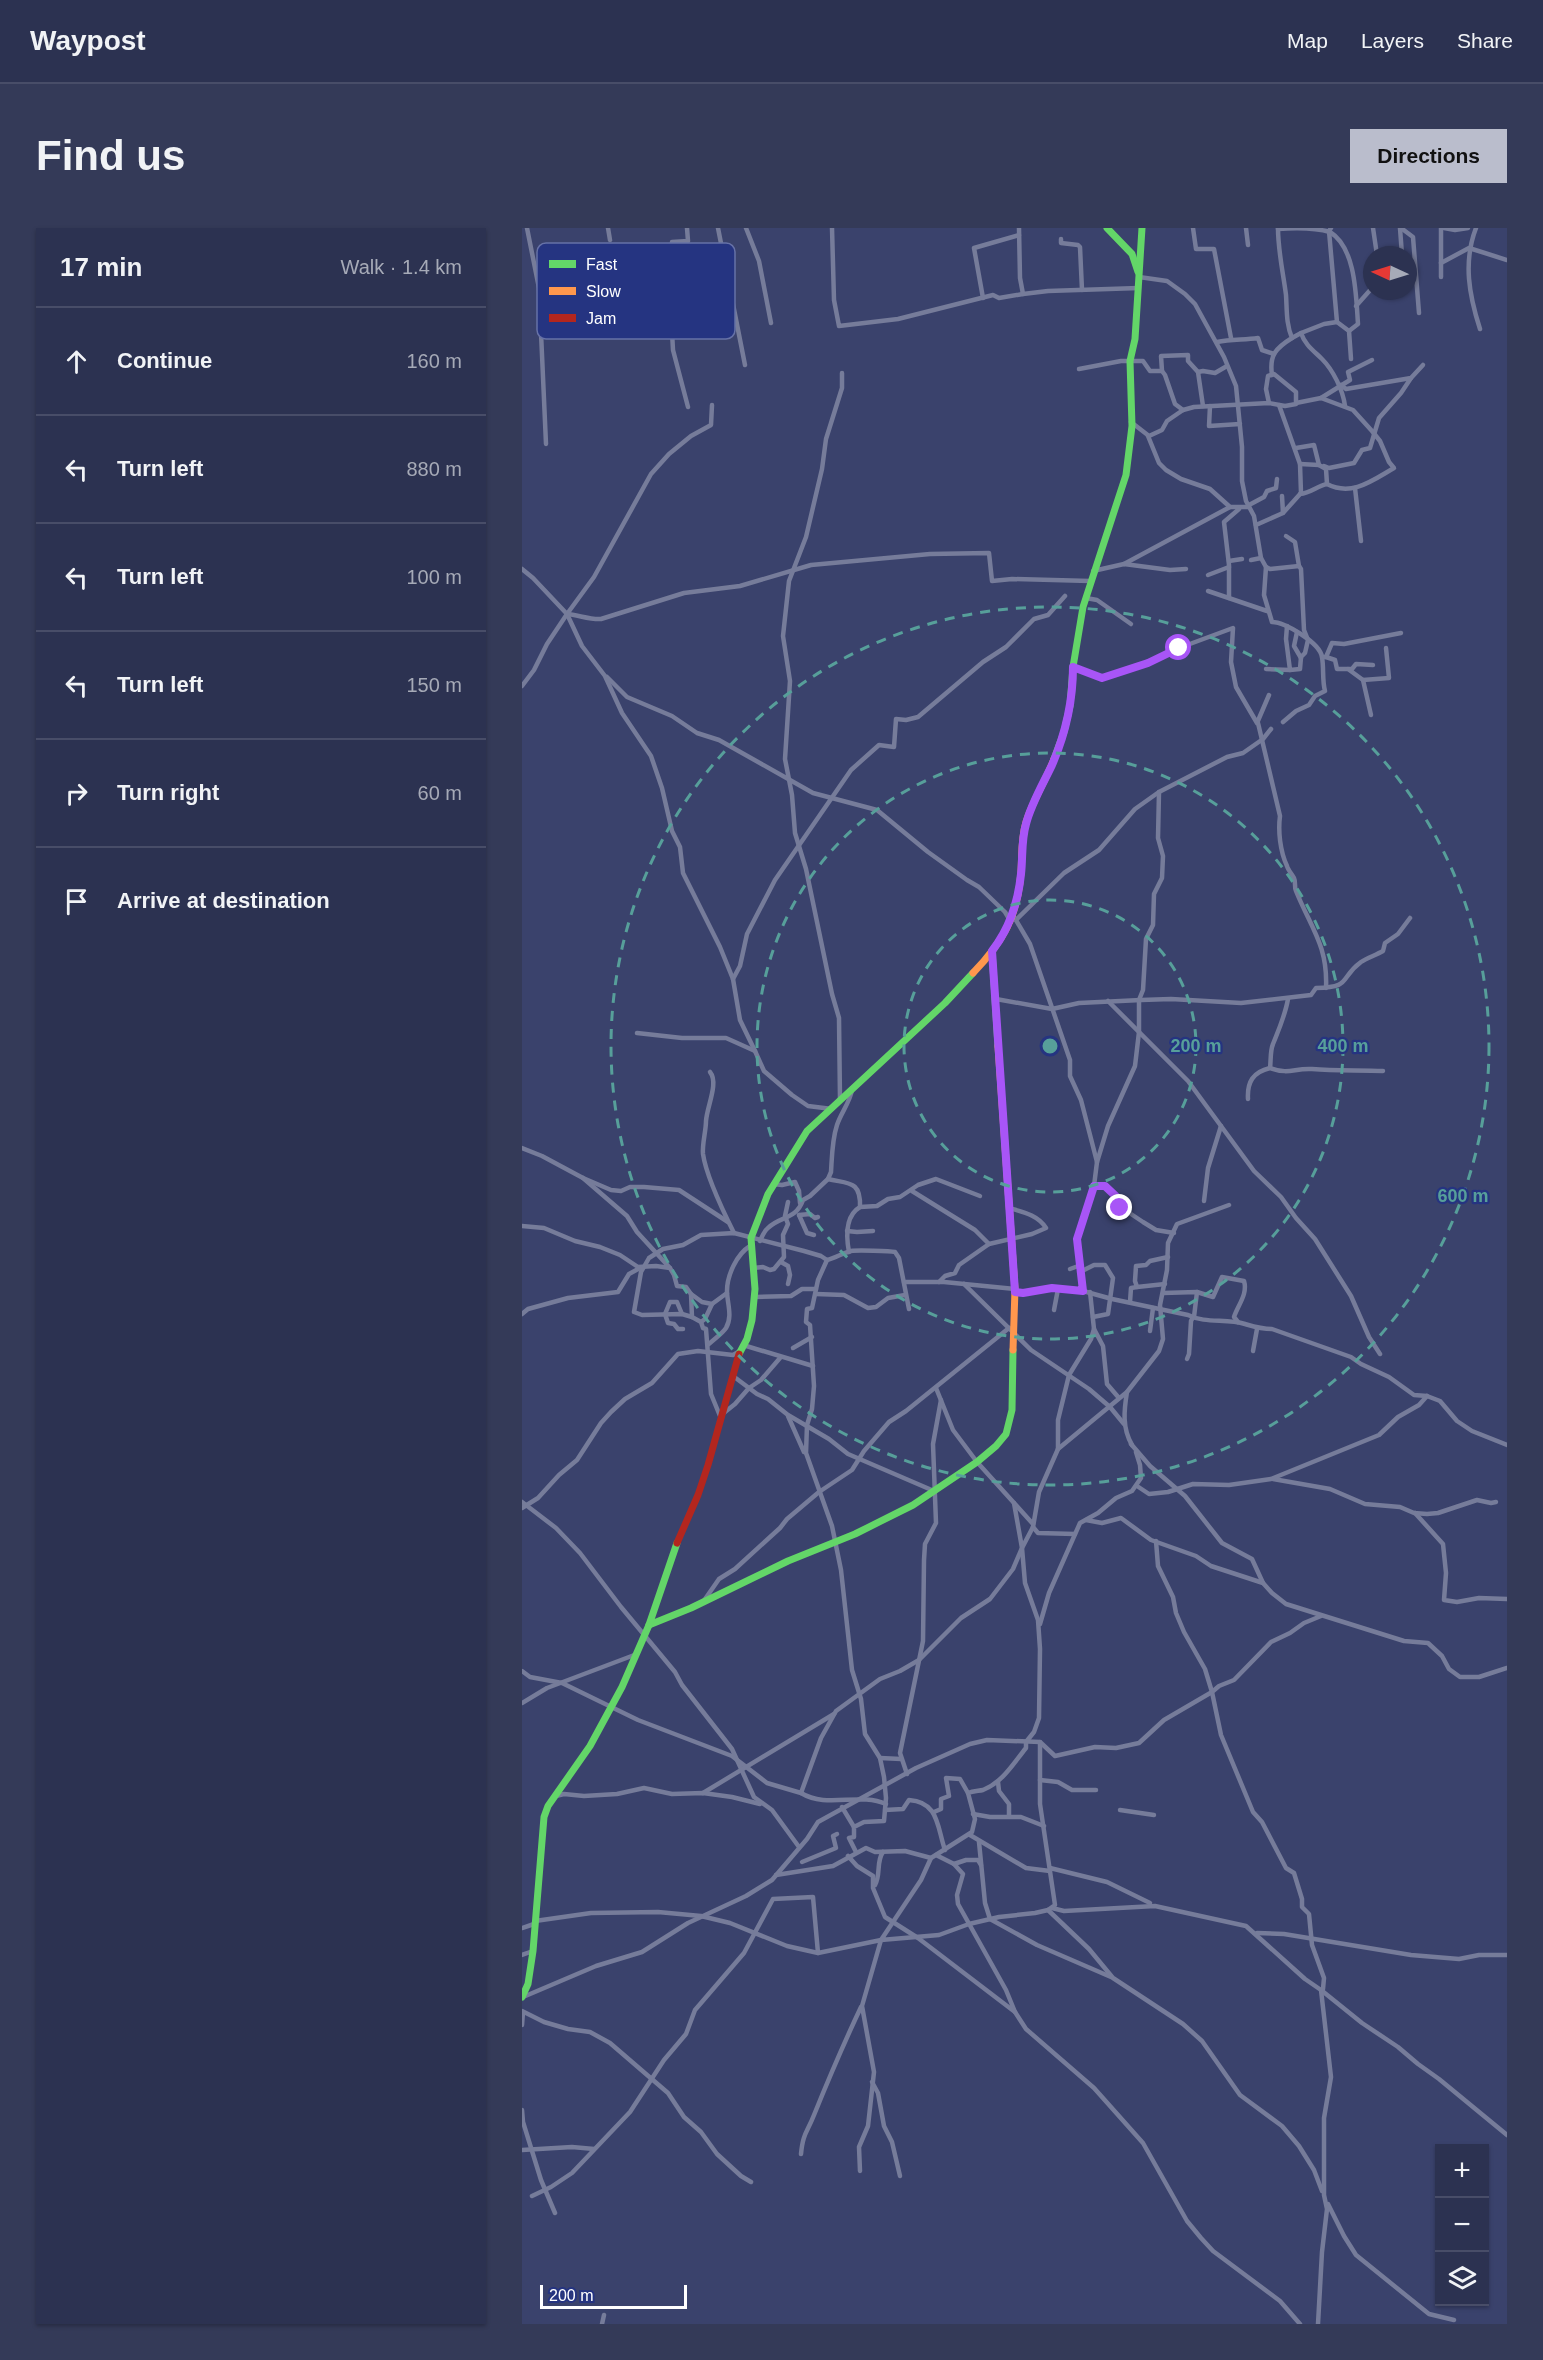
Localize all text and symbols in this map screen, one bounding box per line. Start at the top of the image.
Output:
text: Waypost [30,25,146,56]
text: Map [1287,29,1328,52]
text: Layers [1361,29,1424,52]
text: Share [1457,29,1513,52]
button: Directions [1350,129,1507,183]
text: Find us [36,132,185,179]
legend [537,243,735,339]
north arrow [1363,246,1417,300]
text: 17 min [60,252,142,282]
text: Walk · 1.4 km [341,256,462,278]
text: Fast [586,256,618,273]
text: Slow [586,283,621,300]
text: Jam [586,310,616,327]
icon: ahead [60,345,93,378]
text: Continue [117,348,212,373]
text: 160 m [406,350,462,372]
icon: left [60,453,93,486]
text: Turn left [117,456,203,481]
text: 880 m [406,458,462,480]
icon: left [60,561,93,594]
text: Turn left [117,564,203,589]
text: 100 m [406,566,462,588]
route start [1165,634,1191,660]
icon: left [60,669,93,702]
text: Turn left [117,672,203,697]
text: 150 m [406,674,462,696]
icon: right [60,777,93,810]
text: Turn right [117,780,219,805]
text: 60 m [418,782,462,804]
icon: arrive [60,885,93,918]
text: Arrive at destination [117,888,330,913]
centre of rings [1040,1036,1060,1056]
text: 200 m [1170,1036,1222,1056]
text: 400 m [1317,1036,1369,1056]
text: 600 m [1437,1186,1489,1206]
route end [1106,1194,1132,1220]
map controls [1435,2144,1489,2306]
button: + [1435,2144,1489,2198]
button: − [1435,2198,1489,2252]
button: layers [1435,2252,1489,2306]
scale bar [540,2282,687,2310]
text: 200 m [549,2287,593,2304]

